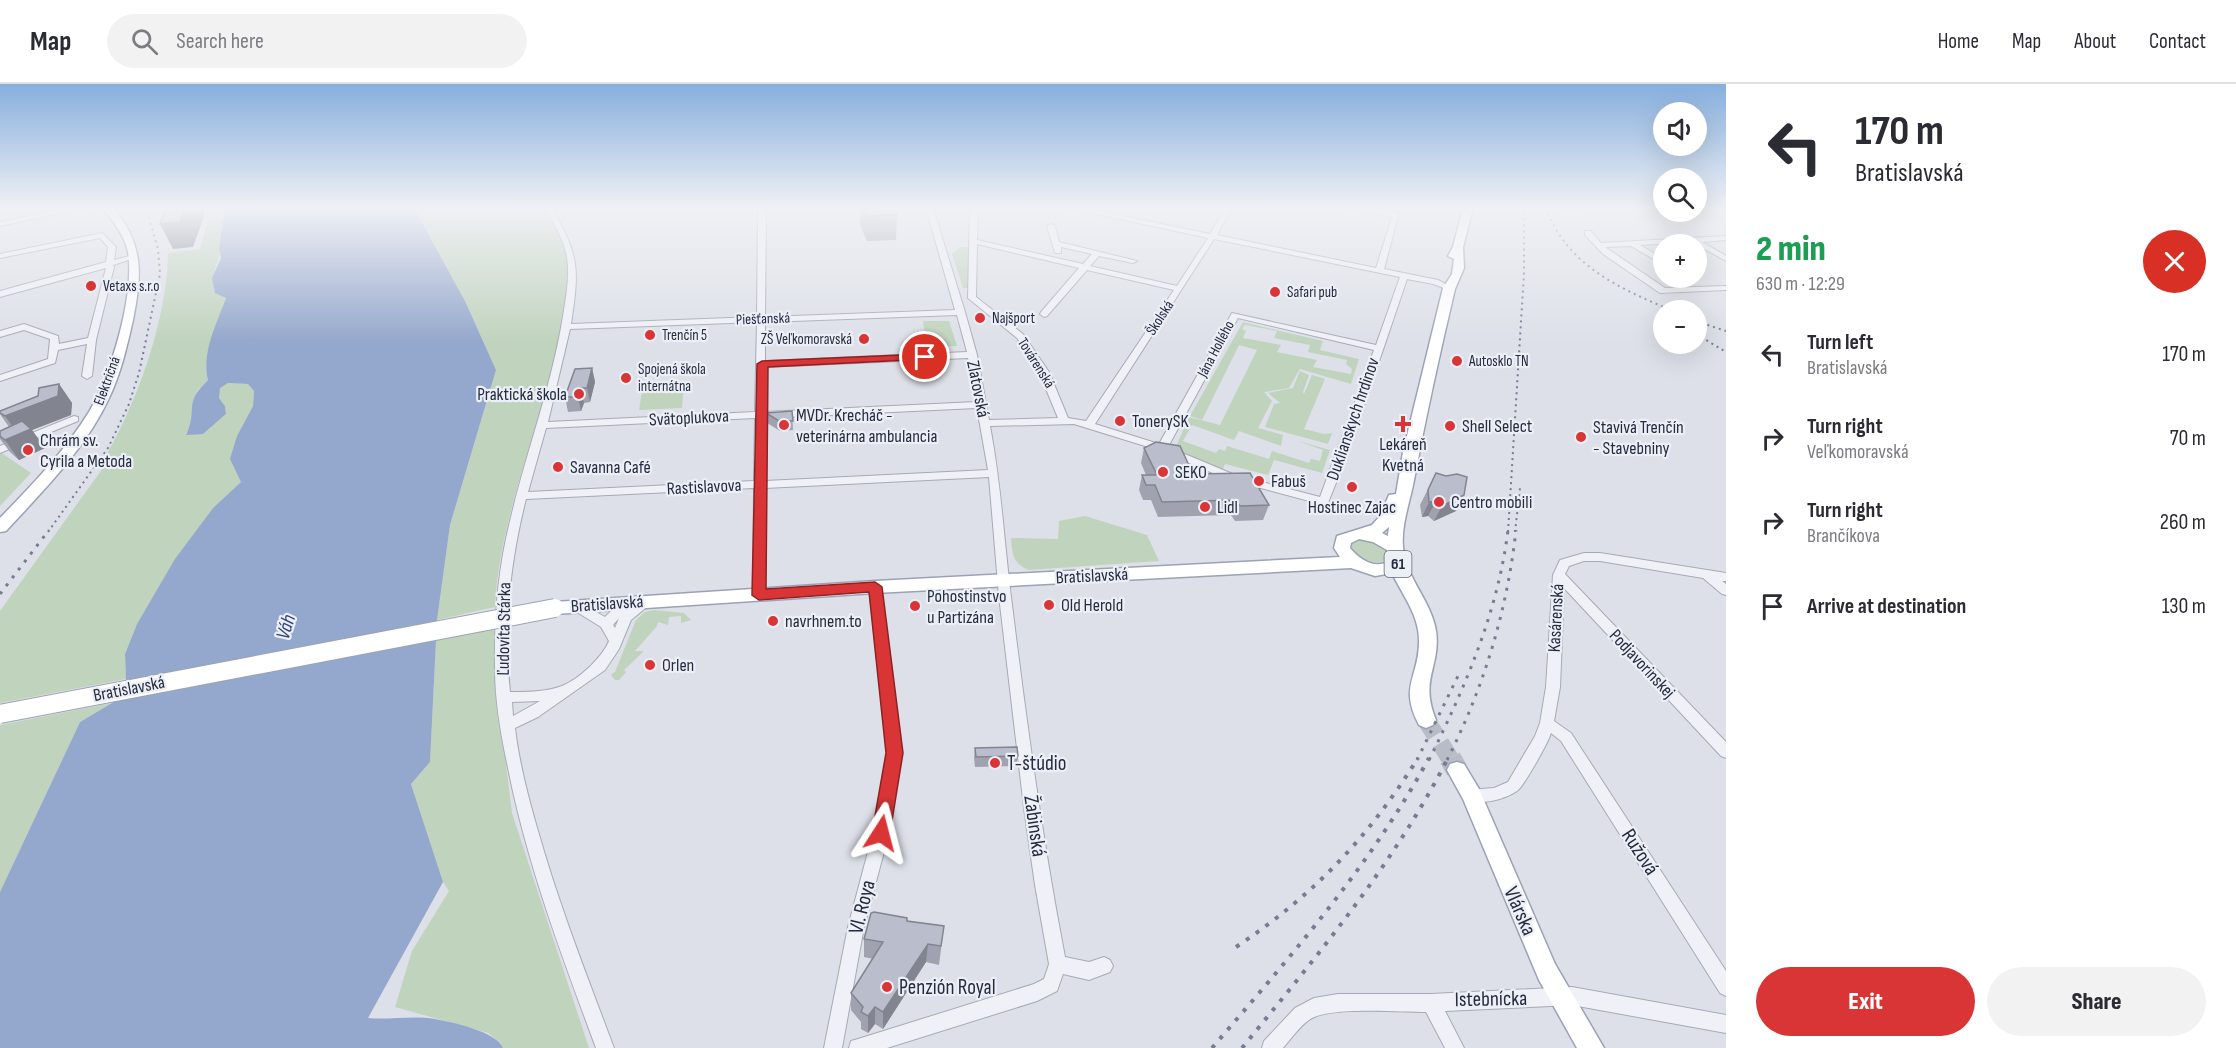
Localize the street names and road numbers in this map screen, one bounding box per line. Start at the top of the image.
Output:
street label: Školská [1142,297,1178,339]
street label: Piešťanská [736,309,791,329]
street label: Jána Hollého [1193,317,1239,382]
street label: Továrenská [1013,334,1059,392]
street label: Električná [89,354,125,408]
street label: Duklianskych hrdinov [1322,355,1384,483]
street label: Zlatovská [962,359,994,419]
street label: Svätoplukova [649,405,730,431]
street label: Rastislavova [666,475,742,499]
road number: 61 [1384,551,1412,577]
street label: Bratislavská [1055,564,1129,588]
street label: Ľudovíta Stárka [493,582,515,676]
street label: Kasárenská [1544,583,1568,653]
street label: Bratislavská [570,591,644,617]
street label: Podjavorinskej [1605,625,1679,703]
street label: Bratislavská [91,672,167,706]
street label: Žabinská [1018,794,1052,858]
street label: Ružová [1616,824,1664,880]
street label: Vl. Roya [843,878,881,936]
street label: Vlárska [1498,883,1542,939]
street label: Istebnícka [1454,986,1528,1012]

